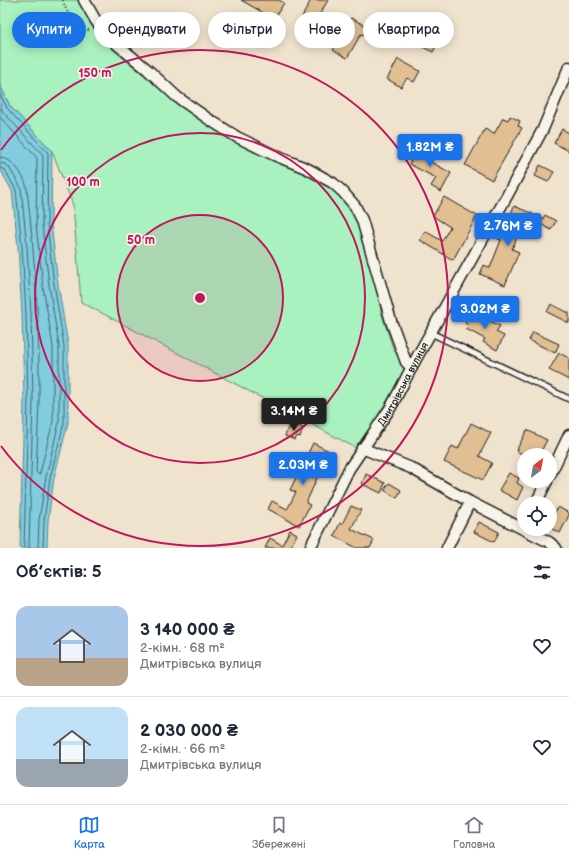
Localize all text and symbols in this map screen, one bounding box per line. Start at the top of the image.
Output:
chip: Купити [12,12,86,48]
chip: Орендувати [94,12,200,48]
chip: Фільтри [208,12,286,48]
chip: Нове [294,12,355,48]
chip: Квартира [363,12,454,48]
text: 150 m [79,66,111,81]
pin: 1.82M ₴ [393,134,467,168]
text: 1.82M ₴ [406,139,454,155]
text: 100 m [66,175,100,190]
pin: 2.76M ₴ [471,213,545,247]
text: 2.76M ₴ [484,218,532,234]
text: 50 m [127,233,155,248]
centre of rings [193,291,207,305]
pin: 3.02M ₴ [448,296,522,330]
text: 3.02M ₴ [460,301,510,317]
street label: Дмитрівська вулиця [375,340,431,428]
pin: 3.14M ₴ [257,398,331,432]
text: 3.14M ₴ [271,403,317,419]
north arrow [517,448,557,488]
map controls [517,448,557,536]
pin: 2.03M ₴ [266,452,340,486]
text: 2.03M ₴ [278,457,328,473]
button: locate [517,496,557,536]
icon: filters [531,561,553,583]
text: Об’єктів: 5 [16,562,101,582]
text: 3 140 000 ₴ [140,620,235,640]
icon: home [48,622,96,670]
icon: heart [531,635,553,657]
text: 2-кімн. · 68 m² [140,640,225,656]
text: Дмитрівська вулиця [140,656,261,672]
text: 2 030 000 ₴ [140,721,238,741]
icon: home [48,723,96,771]
icon: heart [531,736,553,758]
text: 2-кімн. · 66 m² [140,741,225,757]
text: Дмитрівська вулиця [140,757,261,773]
tab: Карта [74,814,105,851]
tab: Збережені [252,814,306,851]
tab: Головна [453,814,495,851]

